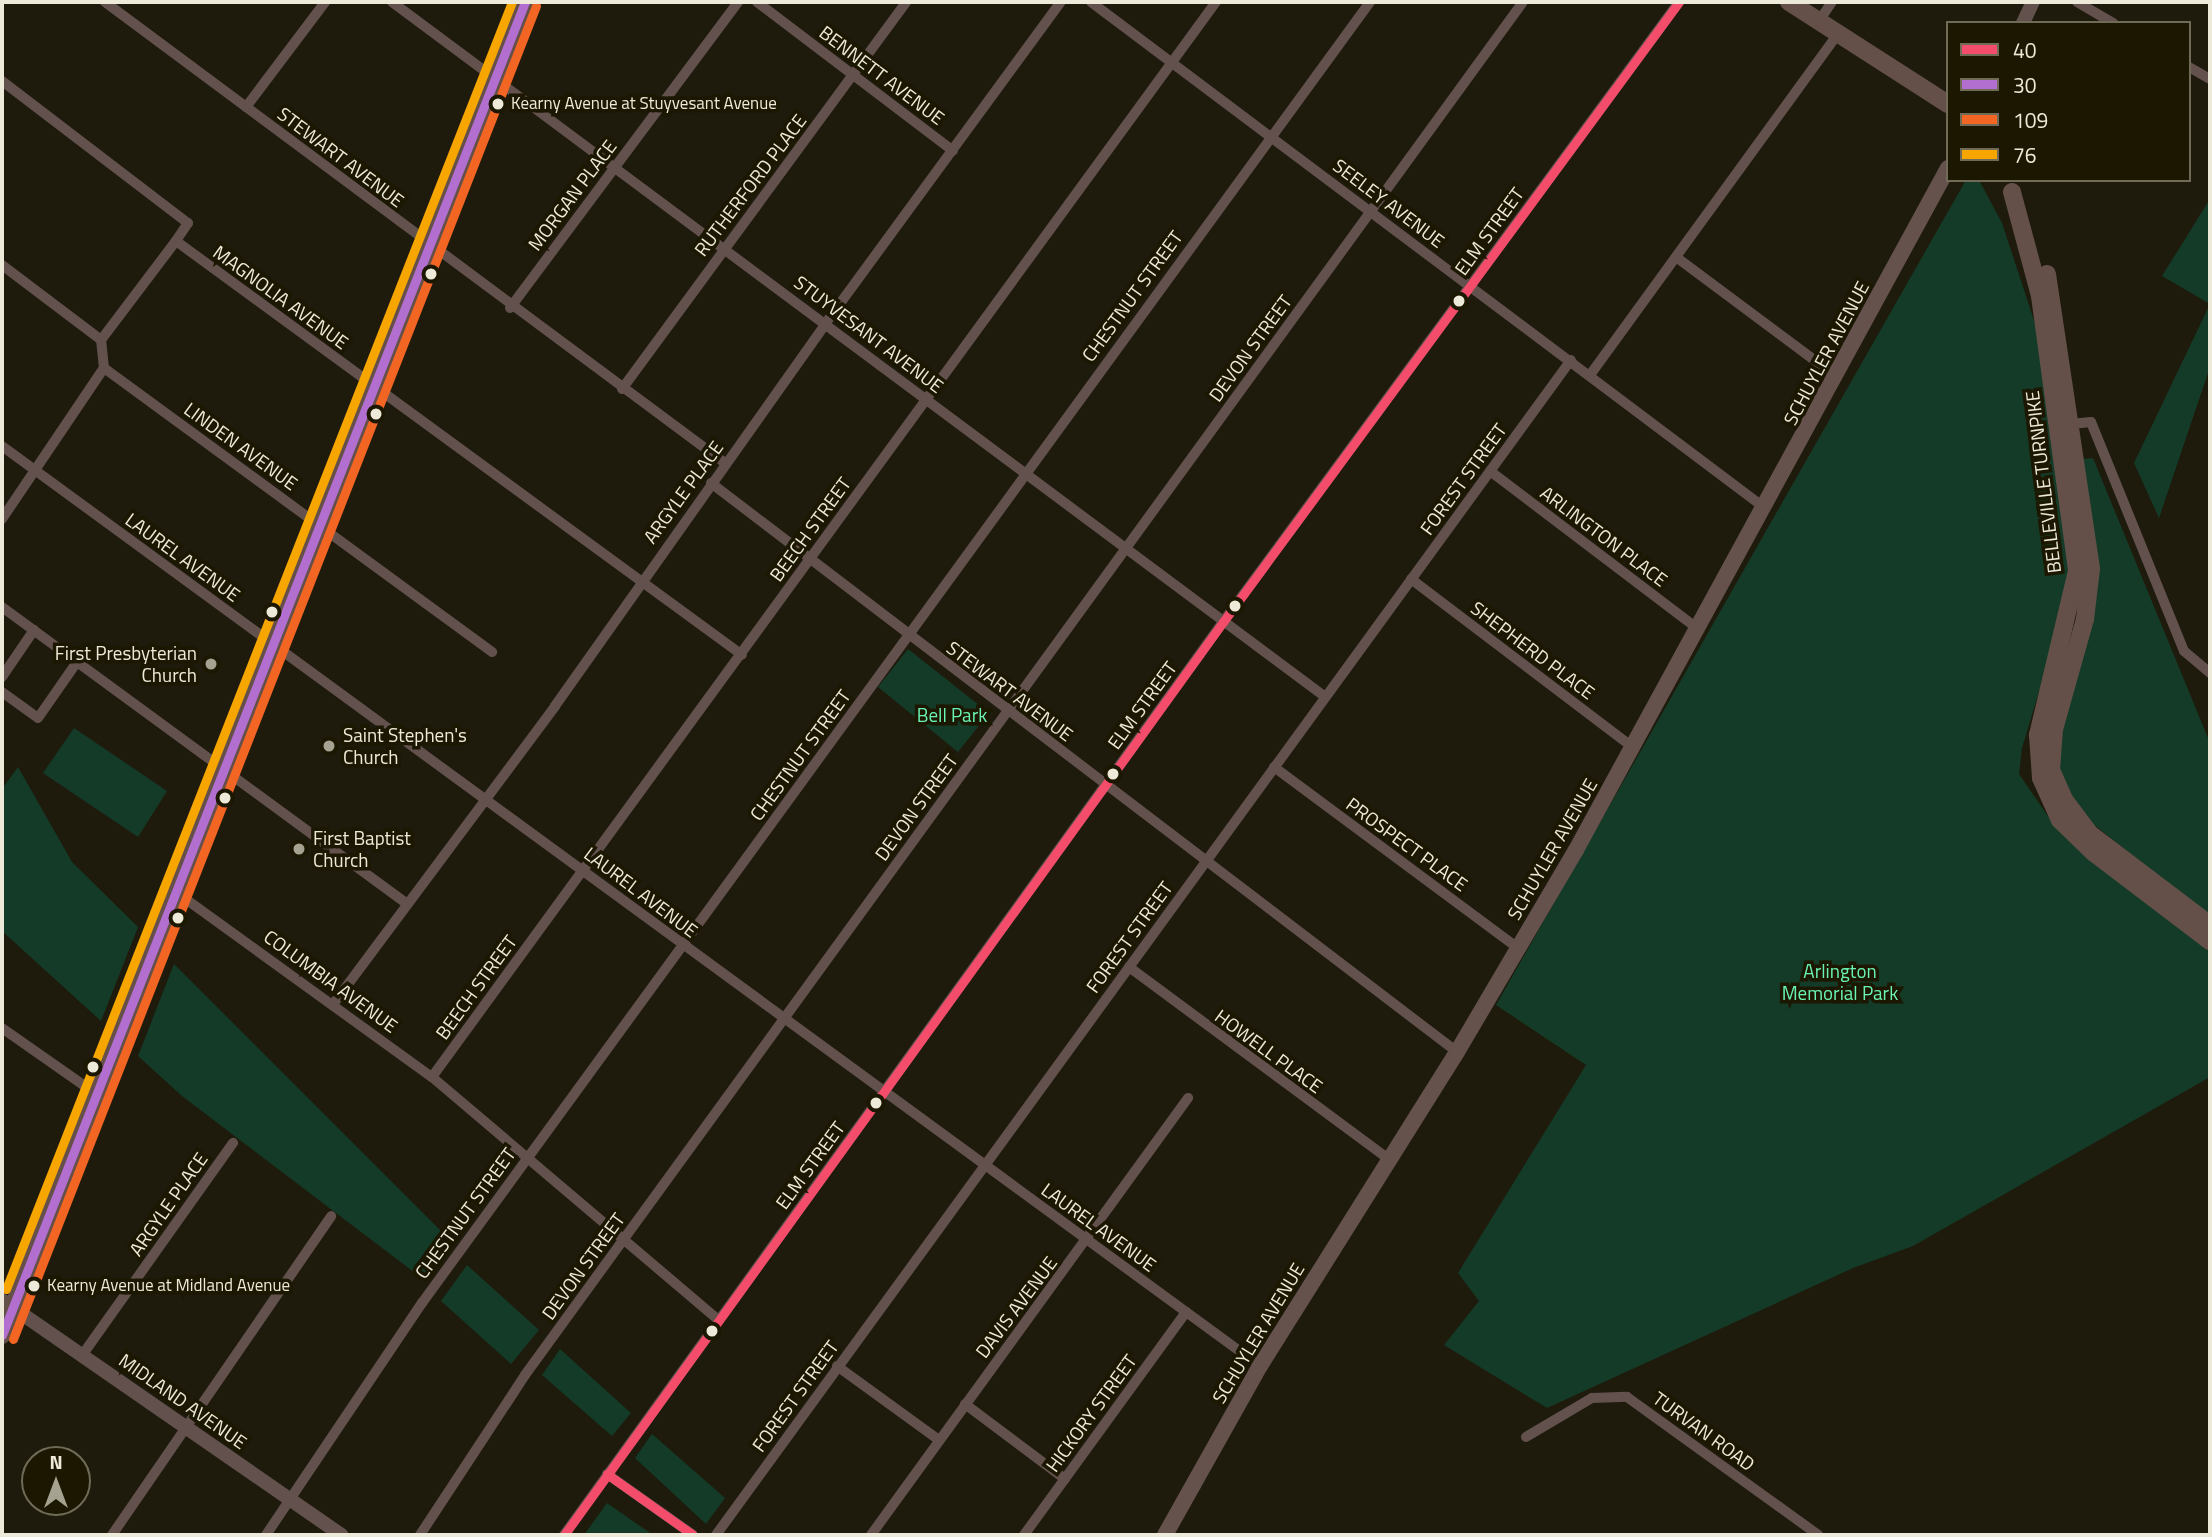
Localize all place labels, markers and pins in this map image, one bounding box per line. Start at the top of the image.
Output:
place label: Kearny Avenue at Stuyvesant Avenue [511,94,777,114]
marker: Kearny Avenue at Stuyvesant Avenue [491,97,505,111]
unlabelled marker [424,267,438,281]
unlabelled marker [1452,294,1466,308]
unlabelled marker [369,407,383,421]
unlabelled marker [1228,599,1242,613]
unlabelled marker [265,605,279,619]
place label: First Presbyterian Church [55,642,197,686]
marker: First Presbyterian Church [203,656,219,672]
place label: Saint Stephen's Church [343,724,467,768]
marker: Saint Stephen's Church [321,738,337,754]
unlabelled marker [1106,767,1120,781]
unlabelled marker [218,791,232,805]
place label: First Baptist Church [313,827,411,871]
marker: First Baptist Church [291,841,307,857]
unlabelled marker [171,911,185,925]
unlabelled marker [86,1060,100,1074]
unlabelled marker [869,1096,883,1110]
place label: Kearny Avenue at Midland Avenue [47,1276,290,1296]
marker: Kearny Avenue at Midland Avenue [27,1279,41,1293]
unlabelled marker [705,1324,719,1338]

